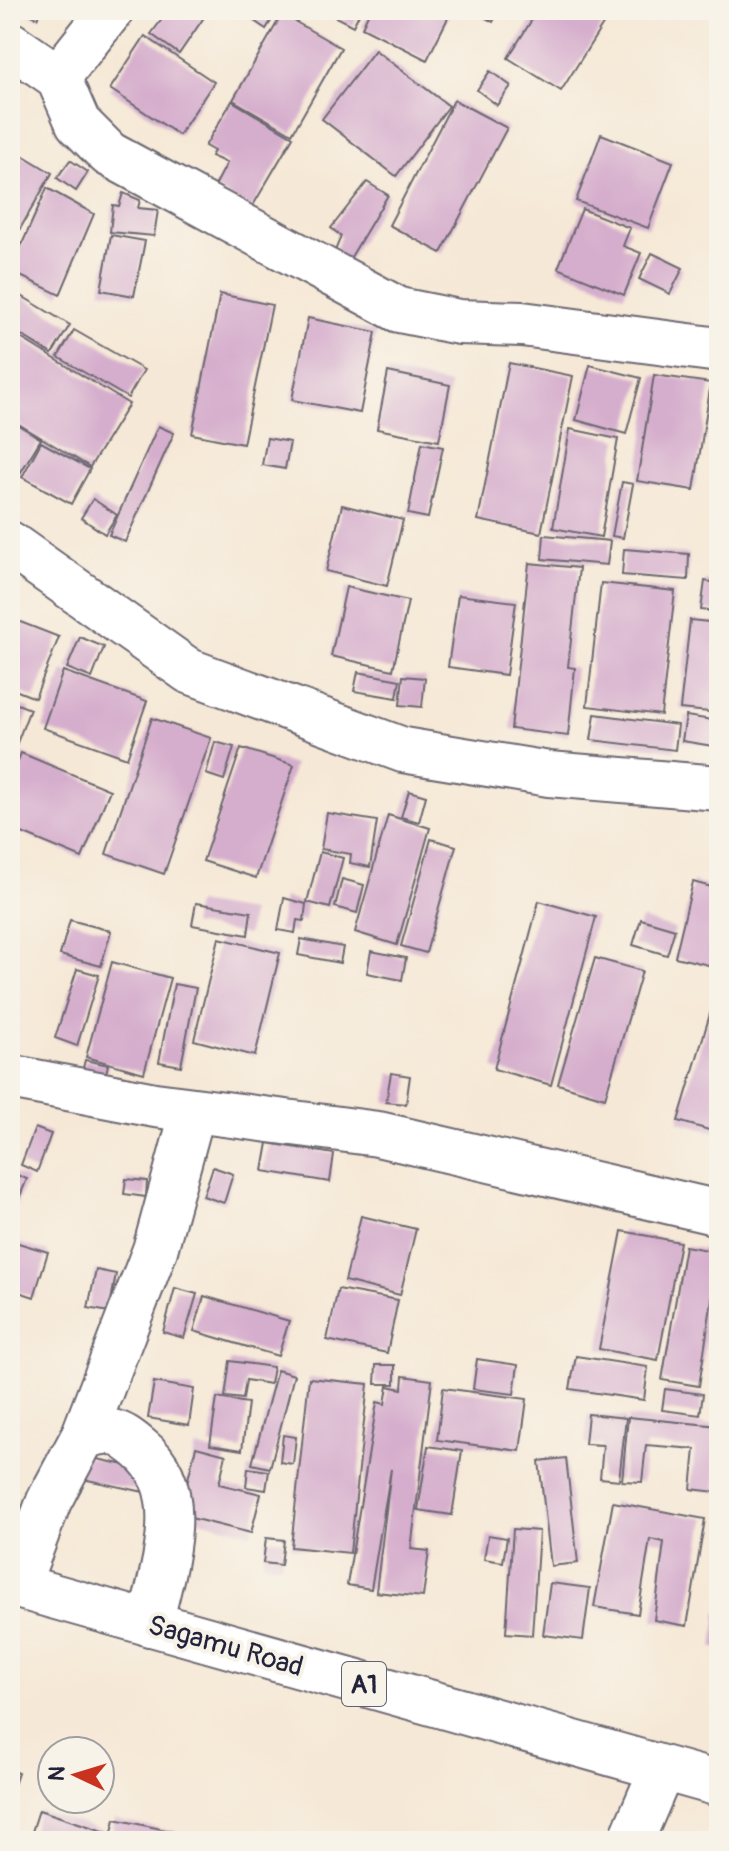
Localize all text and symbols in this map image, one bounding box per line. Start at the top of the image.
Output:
street label: Sagamu Road [144,1608,307,1685]
road number: A1 [342,1662,386,1706]
north arrow [36,1735,116,1815]
text: N [43,1765,72,1782]

